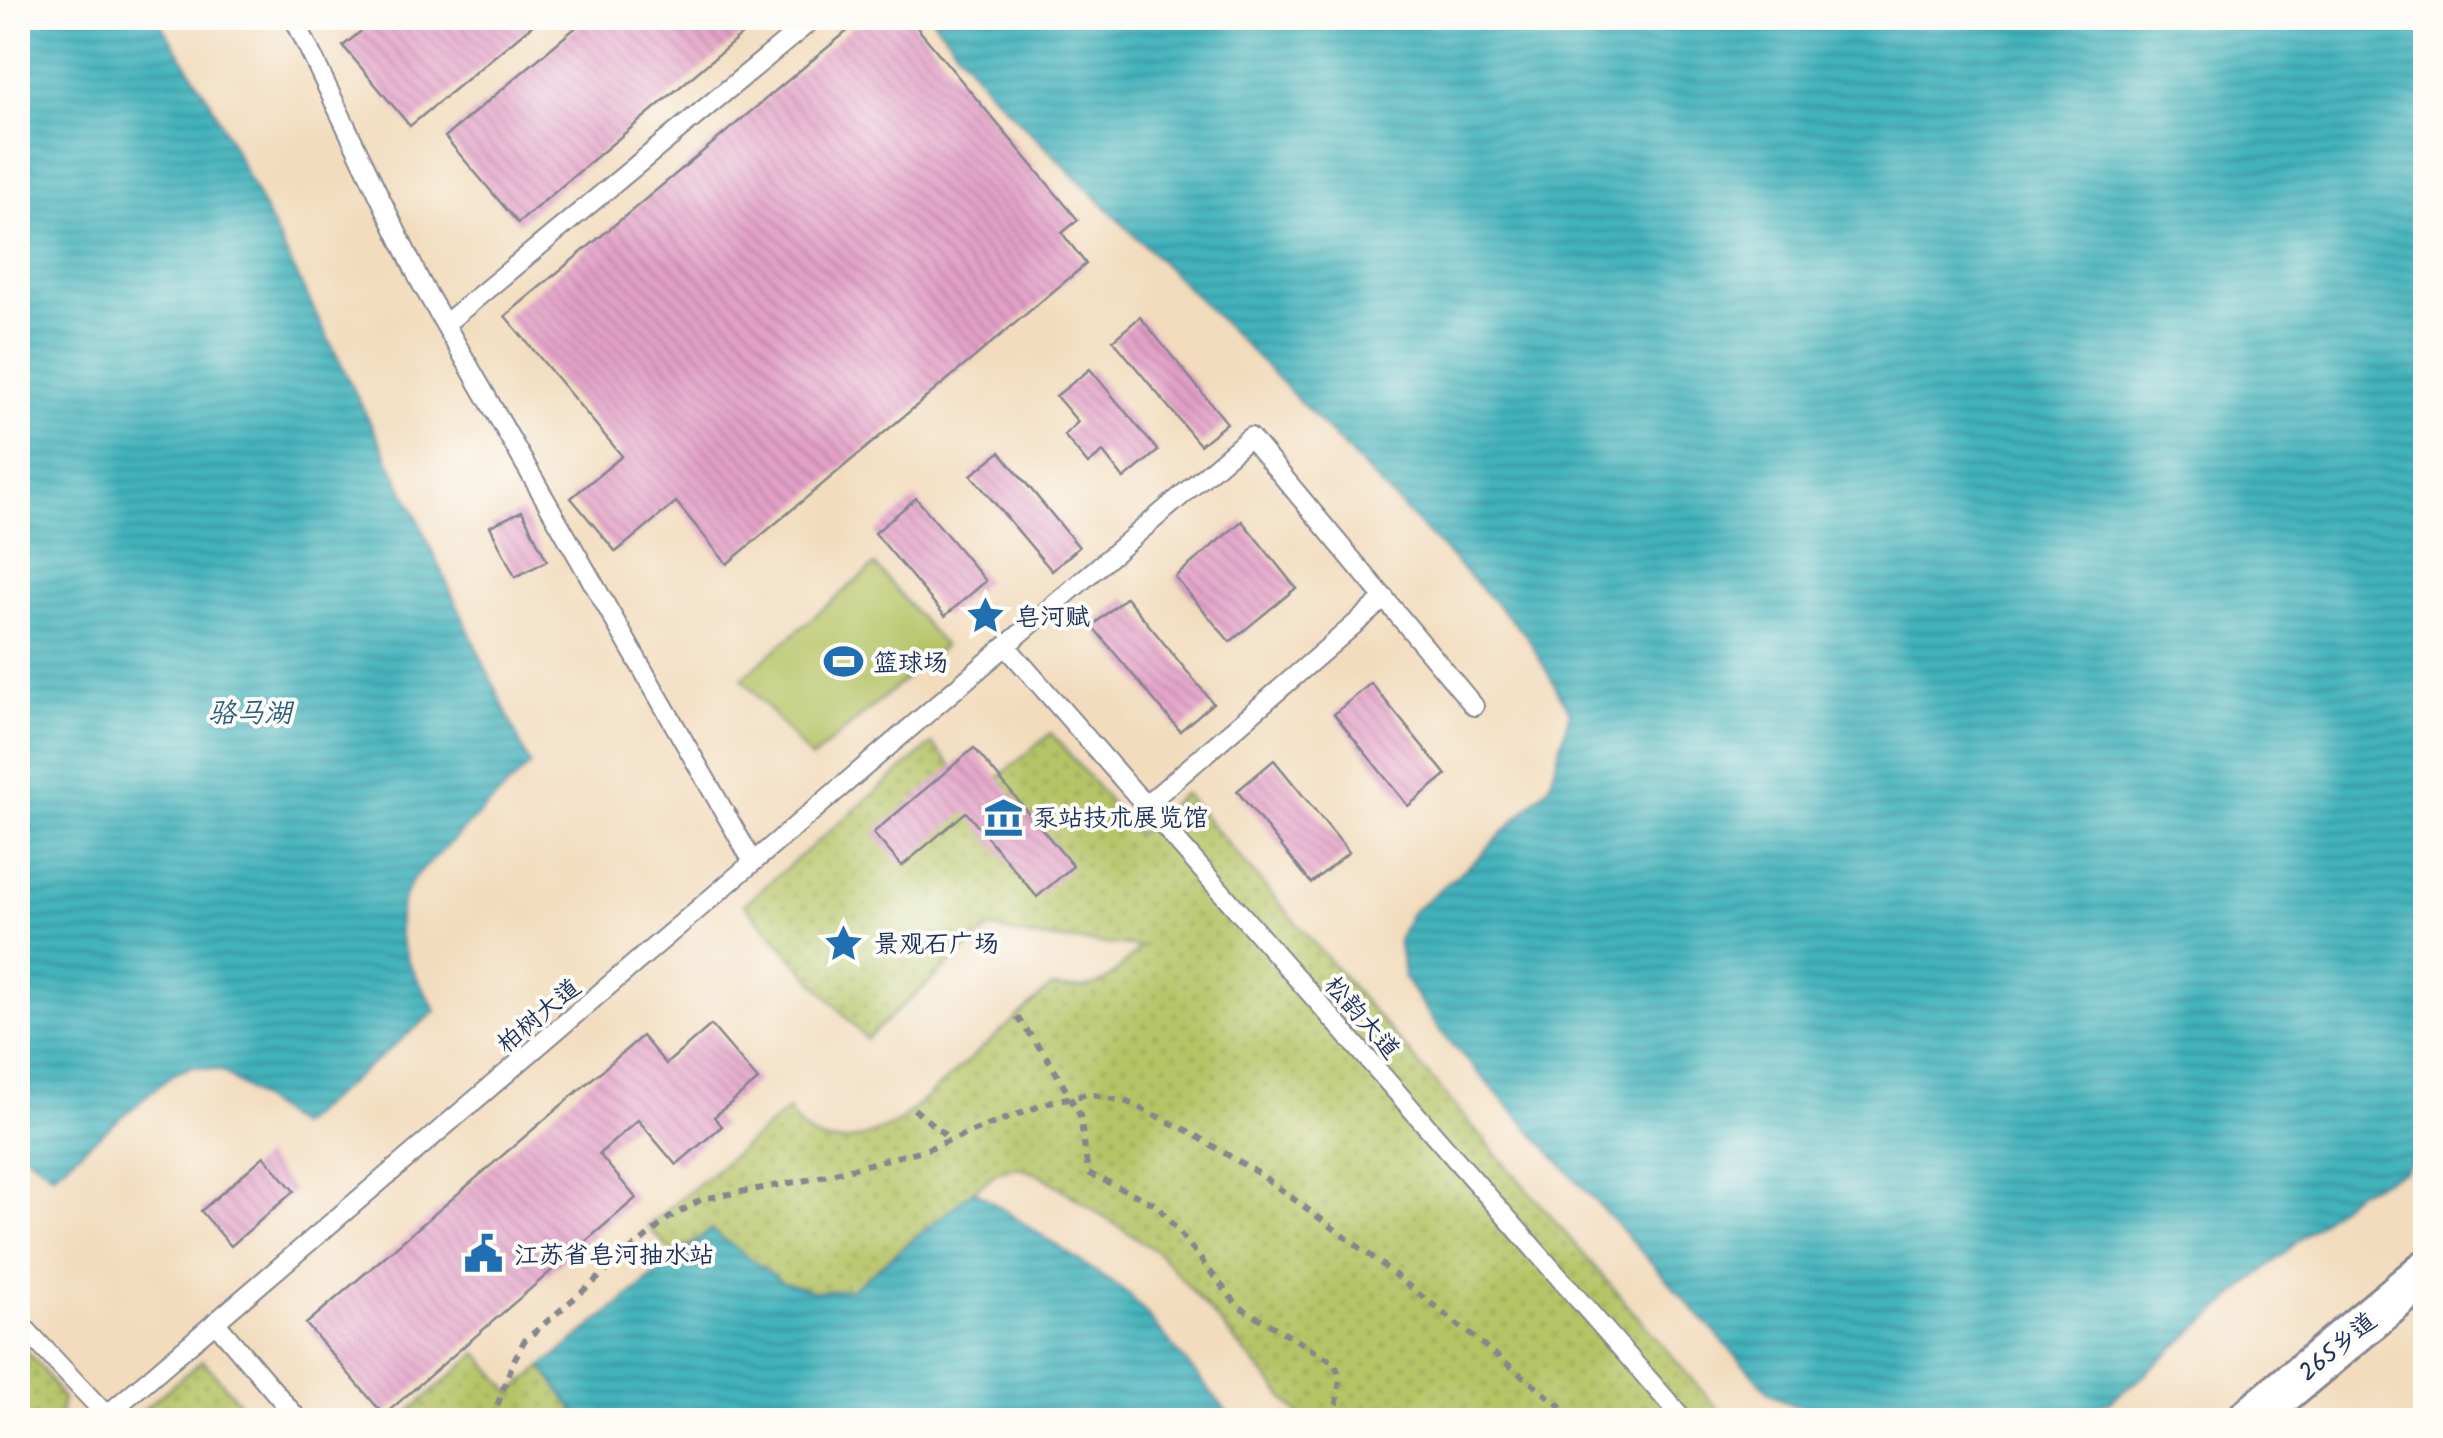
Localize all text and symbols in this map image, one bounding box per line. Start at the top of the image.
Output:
place icon: 皂河赋 [964,595,1006,637]
place label: 皂河赋 [1015,598,1090,638]
sports icon: 篮球场 [822,641,864,683]
place label: 篮球场 [873,644,948,684]
water label: 骆马湖 [208,692,295,737]
museum icon: 泵站技术展览馆 [982,796,1024,838]
place label: 泵站技术展览馆 [1033,799,1208,839]
place icon: 景观石广场 [823,922,865,964]
place label: 景观石广场 [874,925,999,965]
street label: 松韵大道 [1314,967,1409,1069]
street label: 柏树大道 [488,969,590,1064]
public building icon: 江苏省皂河抽水站 [463,1233,505,1275]
place label: 江苏省皂河抽水站 [514,1236,714,1276]
street label: 265乡道 [2290,1303,2386,1392]

